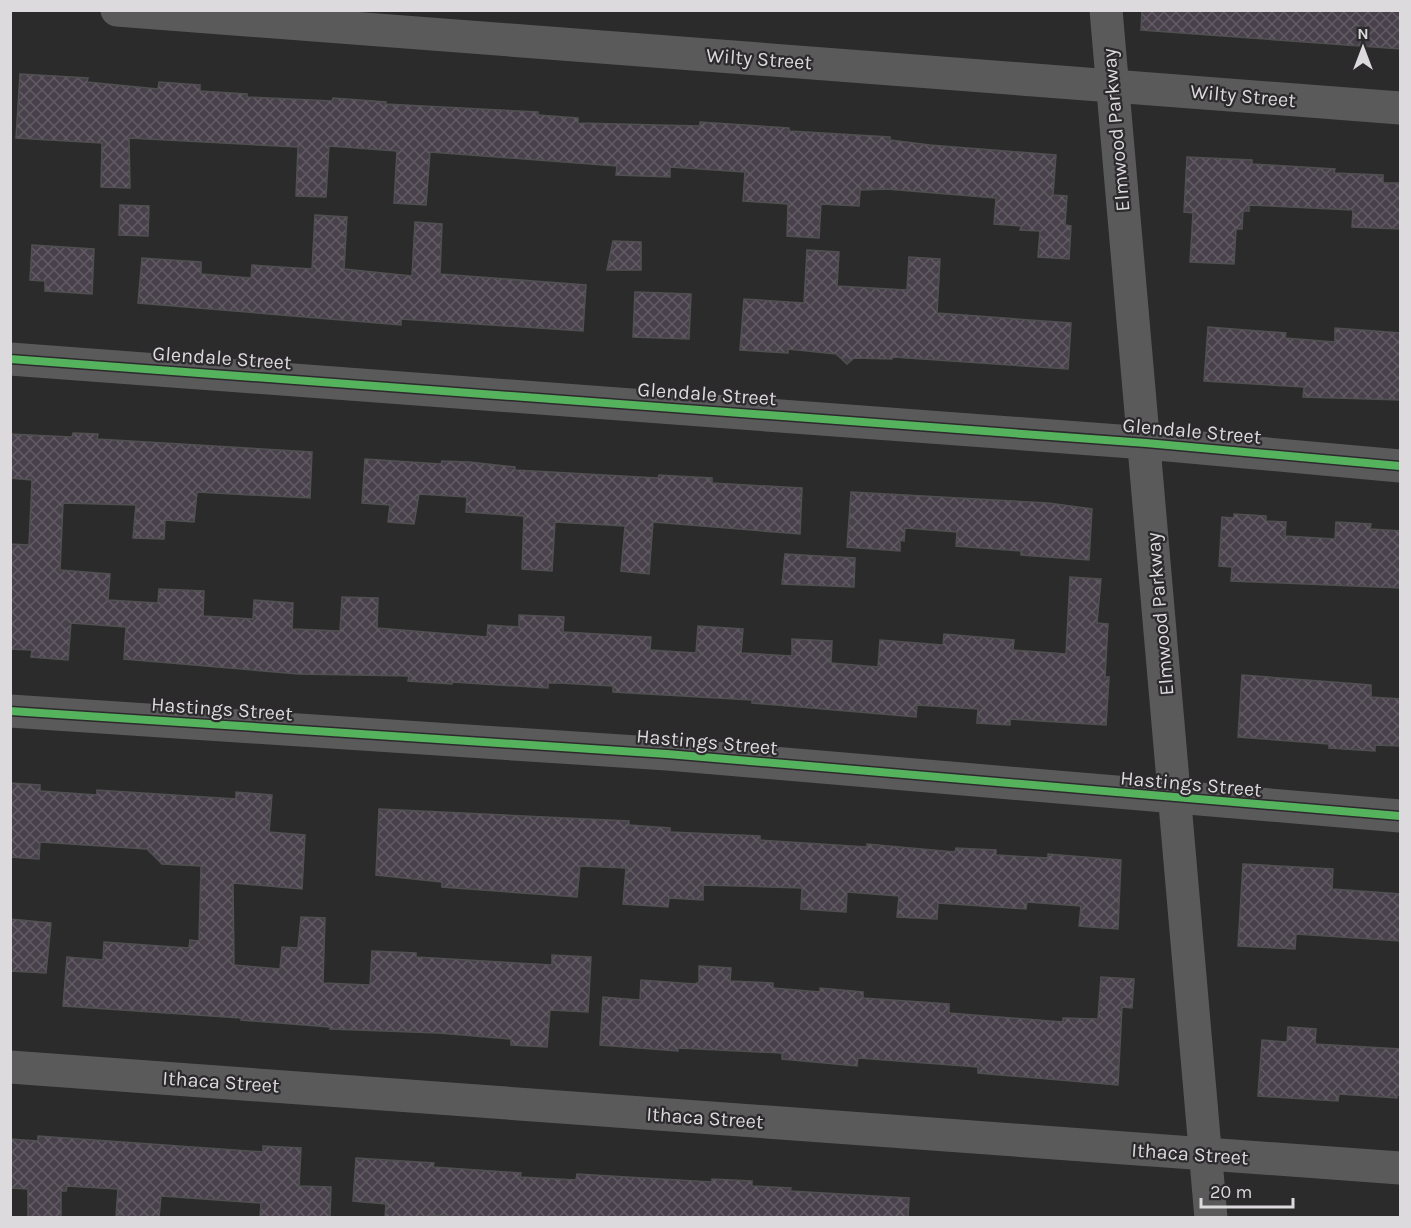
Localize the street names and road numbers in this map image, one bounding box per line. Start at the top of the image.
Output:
street label: Wilty Street [705,44,813,74]
street label: Elmwood Parkway [1097,47,1135,213]
street label: Wilty Street [1189,80,1297,112]
street label: Glendale Street [152,342,293,374]
street label: Glendale Street [637,378,778,410]
street label: Glendale Street [1122,413,1263,449]
street label: Elmwood Parkway [1141,531,1179,697]
street label: Hastings Street [150,693,294,725]
street label: Hastings Street [635,724,779,760]
street label: Hastings Street [1119,766,1263,802]
street label: Ithaca Street [162,1066,281,1098]
street label: Ithaca Street [646,1102,765,1134]
street label: Ithaca Street [1131,1138,1250,1170]

